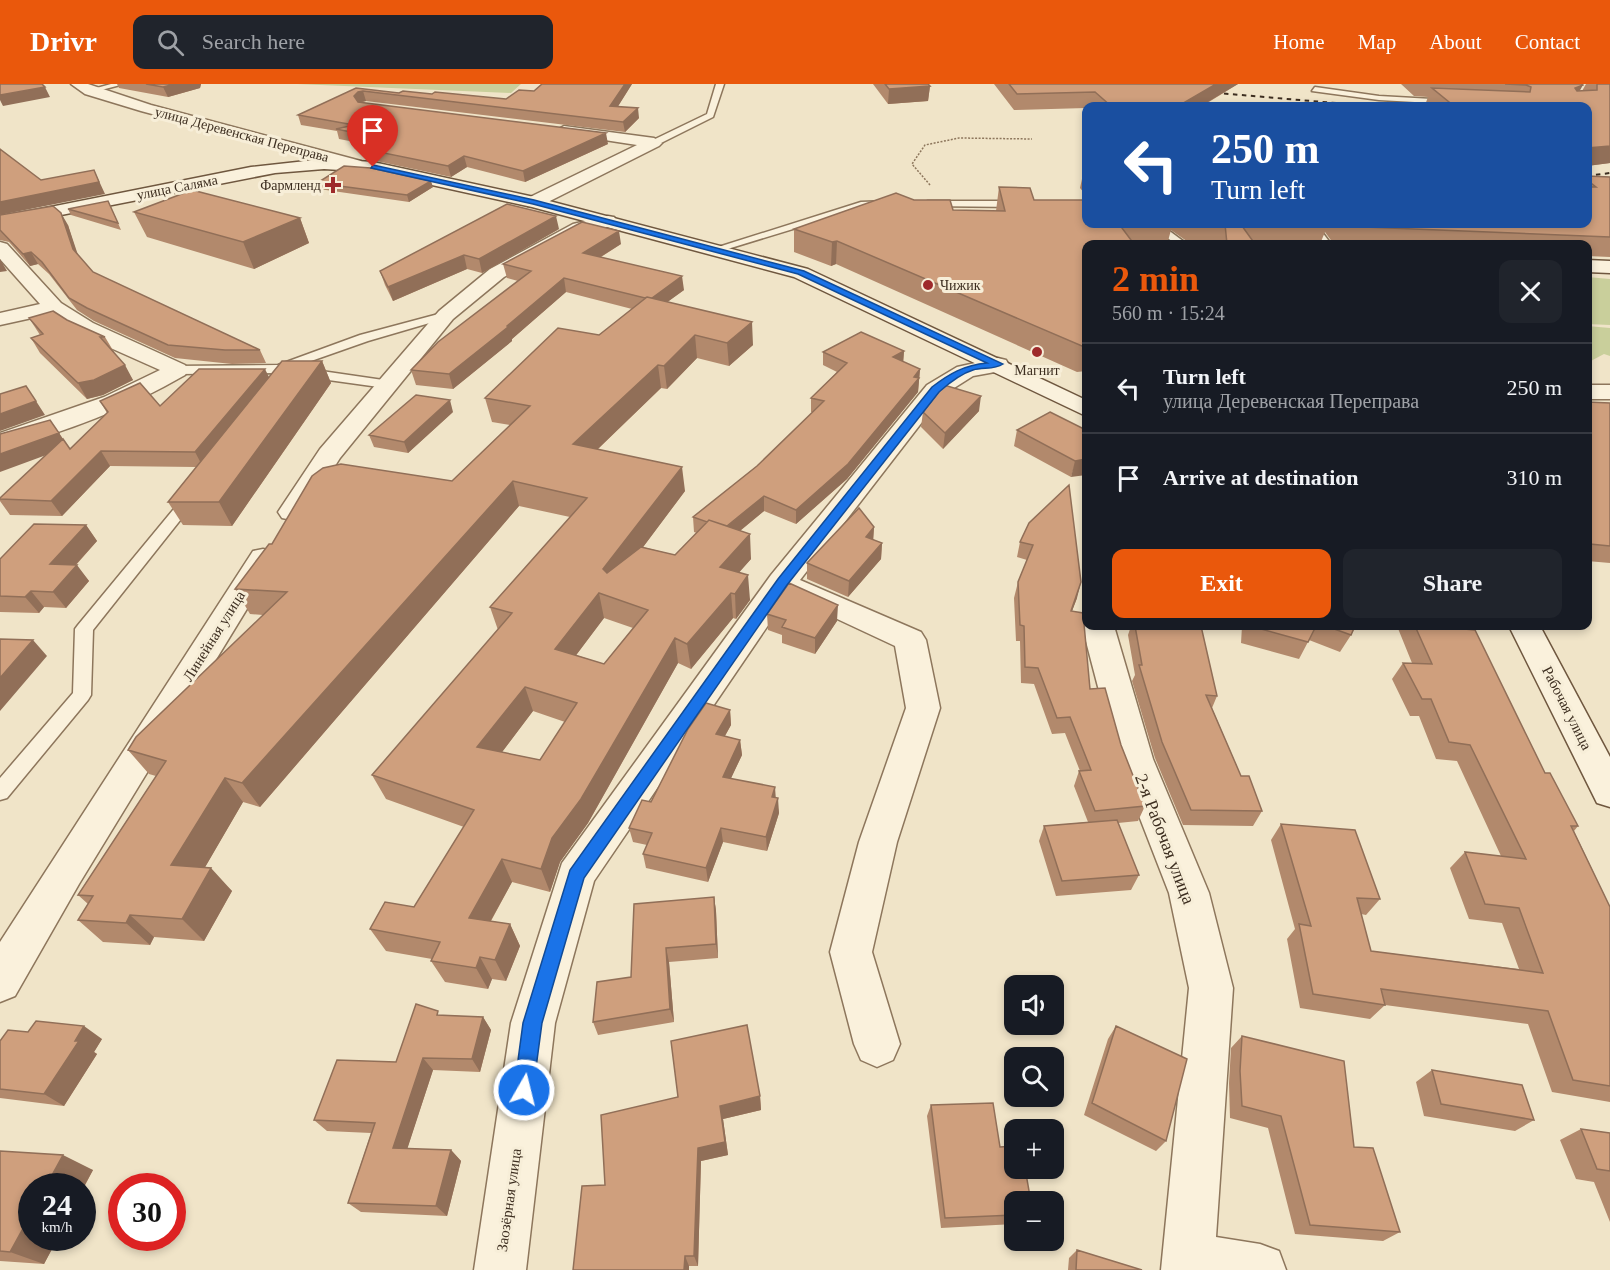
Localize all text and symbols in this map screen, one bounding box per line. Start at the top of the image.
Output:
search box [133,15,553,69]
text: Drivr [30,26,97,57]
icon: search [154,26,187,59]
text: Search here [202,29,305,54]
text: Home [1273,30,1325,54]
text: Map [1358,30,1396,54]
text: About [1429,30,1482,54]
text: Contact [1515,30,1580,54]
street label: улица Деревенская Переправа [153,104,331,165]
pin [347,105,398,167]
icon: arrive [356,114,389,147]
icon: left [1112,126,1190,204]
text: 250 m [1211,126,1320,172]
street label: улица Саляма [135,172,220,203]
text: Turn left [1211,175,1305,205]
place label: Фармленд [260,178,321,193]
marker: Фармленд [326,178,340,192]
text: 2 min [1112,259,1199,299]
button: close [1499,260,1562,323]
marker: Чижик [921,278,935,292]
place label: Чижик [940,278,981,293]
text: 560 m · 15:24 [1112,302,1225,324]
marker: Магнит [1030,345,1044,359]
place label: Магнит [1014,363,1060,378]
text: Turn left [1163,364,1246,389]
icon: left [1112,372,1145,405]
text: 250 m [1506,375,1562,400]
text: улица Деревенская Переправа [1163,390,1419,412]
icon: arrive [1112,462,1145,495]
text: Arrive at destination [1163,465,1359,490]
text: 310 m [1506,465,1562,490]
button: Exit [1112,549,1331,618]
button: Share [1343,549,1562,618]
street label: Линейная улица [180,588,248,684]
street label: Рабочая улица [1539,664,1595,753]
street label: 2-я Рабочая улица [1131,771,1199,907]
map controls [1004,975,1064,1251]
button: sound [1004,975,1064,1035]
button: search [1004,1047,1064,1107]
position arrow [492,1058,556,1122]
button: + [1004,1119,1064,1179]
street label: Заозёрная улица [494,1147,524,1253]
speed limit sign: 30 [108,1173,186,1251]
text: 24 [42,1188,72,1221]
button: − [1004,1191,1064,1251]
text: km/h [42,1219,72,1235]

